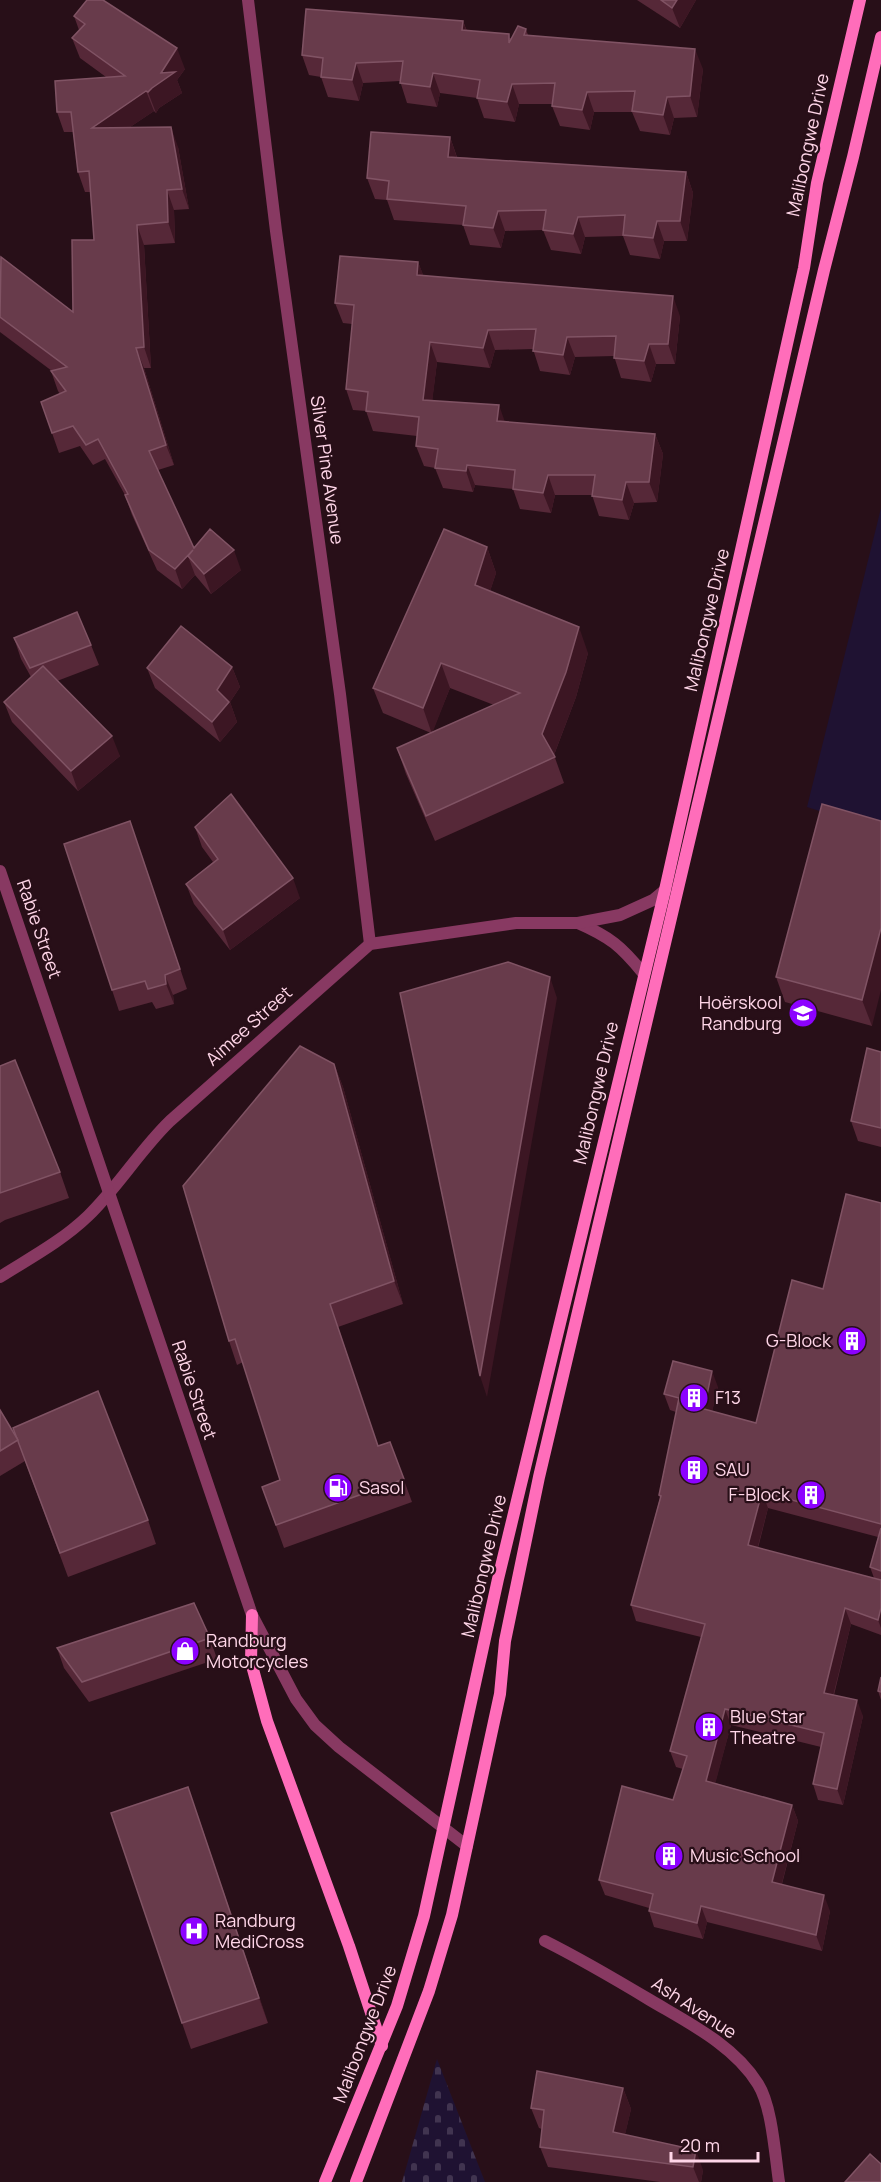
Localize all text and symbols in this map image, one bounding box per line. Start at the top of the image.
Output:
street label: Malibongwe Drive [780,71,834,219]
street label: Silver Pine Avenue [306,394,350,546]
street label: Malibongwe Drive [678,546,734,694]
street label: Rabie Street [12,876,68,981]
street label: Aimee Street [200,980,297,1070]
place label: Hoërskool Randburg [699,990,782,1035]
school or university icon: Hoërskool Randburg [787,997,819,1029]
street label: Malibongwe Drive [567,1019,623,1167]
building icon: G-Block [836,1325,868,1357]
place label: G-Block [766,1328,832,1352]
street label: Rabie Street [167,1337,223,1442]
building icon: F13 [678,1382,710,1414]
place label: F13 [715,1385,741,1409]
building icon: SAU [678,1454,710,1486]
place label: SAU [715,1457,750,1481]
fuel station icon: Sasol [322,1472,354,1504]
place label: Sasol [359,1475,404,1499]
building icon: F-Block [795,1479,827,1511]
place label: F-Block [729,1482,791,1506]
street label: Malibongwe Drive [455,1492,511,1640]
place label: Randburg Motorcycles [206,1628,308,1673]
shop icon: Randburg Motorcycles [169,1635,201,1667]
place label: Blue Star Theatre [730,1704,805,1749]
building icon: Blue Star Theatre [693,1711,725,1743]
building icon: Music School [653,1840,685,1872]
place label: Music School [690,1843,800,1867]
place label: Randburg MediCross [215,1908,304,1953]
hospital icon: Randburg MediCross [178,1915,210,1947]
street label: Malibongwe Drive [327,1961,401,2106]
street label: Ash Avenue [647,1971,742,2044]
scale bar [671,2125,758,2163]
text: 20 m [680,2133,720,2157]

